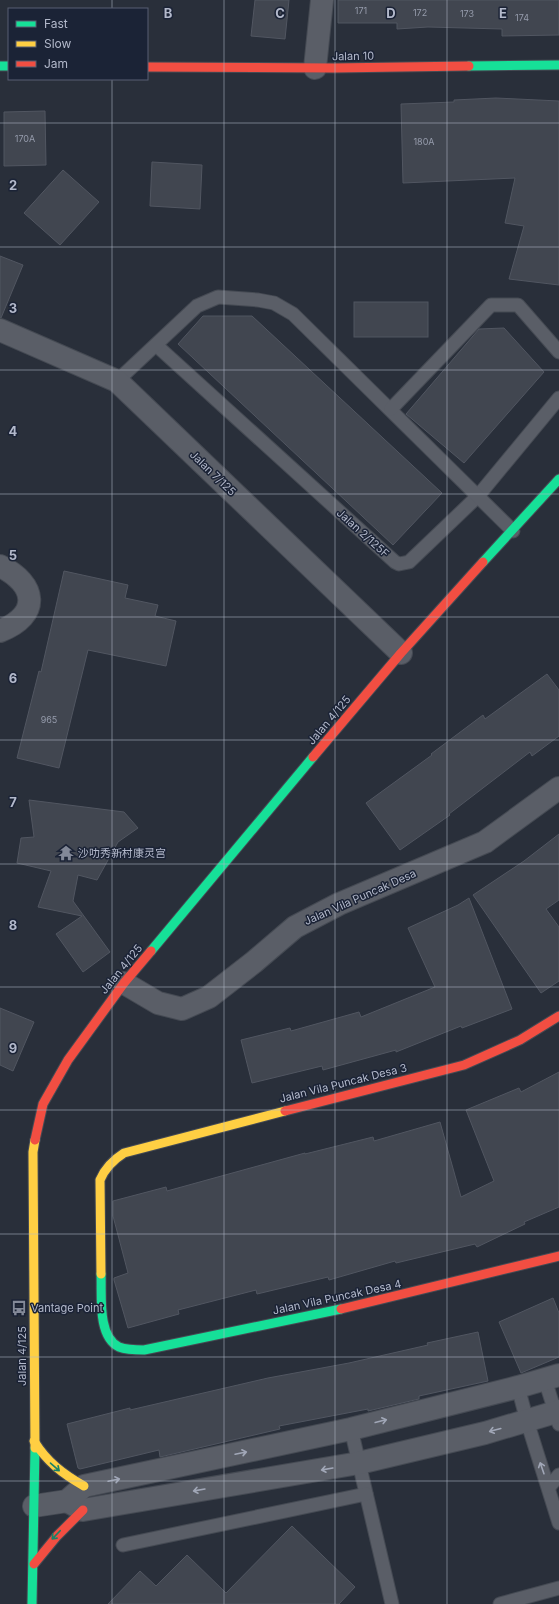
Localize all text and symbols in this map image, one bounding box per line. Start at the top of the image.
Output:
text: B [164,5,173,21]
text: C [275,5,285,21]
house number: 171 [355,5,367,16]
text: D [386,5,396,21]
text: E [499,5,507,21]
house number: 172 [413,7,427,18]
legend [8,8,148,80]
house number: 173 [460,8,475,19]
house number: 174 [515,12,529,23]
text: Fast [44,16,68,31]
text: Slow [44,36,72,51]
street label: Jalan 10 [332,49,374,63]
text: Jam [44,56,68,71]
house number: 170A [15,133,35,144]
house number: 180A [413,136,435,147]
text: 2 [9,177,17,193]
text: 3 [9,300,17,316]
text: 4 [9,423,18,439]
street label: Jalan 7/125 [187,447,239,499]
street label: Jalan 2/125F [334,506,392,560]
text: 5 [9,547,17,563]
text: 6 [9,670,17,686]
street label: Jalan 4/125 [304,692,354,747]
house number: 965 [41,714,57,725]
text: 7 [9,794,17,810]
temple icon: 沙叻秀新村康灵宫 [57,844,75,862]
place label: 沙叻秀新村康灵宫 [78,846,166,860]
street label: Jalan Vila Puncak Desa [302,866,418,928]
text: 8 [9,917,17,933]
street label: Jalan 4/125 [97,941,145,997]
text: 9 [9,1040,17,1056]
street label: Jalan Vila Puncak Desa 3 [278,1060,408,1106]
street label: Jalan Vila Puncak Desa 4 [271,1276,403,1318]
bus stop icon: Vantage Point [10,1299,28,1317]
place label: Vantage Point [31,1301,104,1315]
street label: Jalan 4/125 [15,1326,29,1386]
one-way arrow [375,1417,388,1424]
one-way arrow [489,1427,502,1434]
one-way arrow [234,1448,247,1456]
one-way arrow [538,1462,545,1475]
one-way arrow [50,1463,60,1472]
one-way arrow [321,1465,334,1473]
one-way arrow [107,1475,120,1483]
one-way arrow [193,1487,206,1495]
one-way arrow [51,1530,61,1540]

